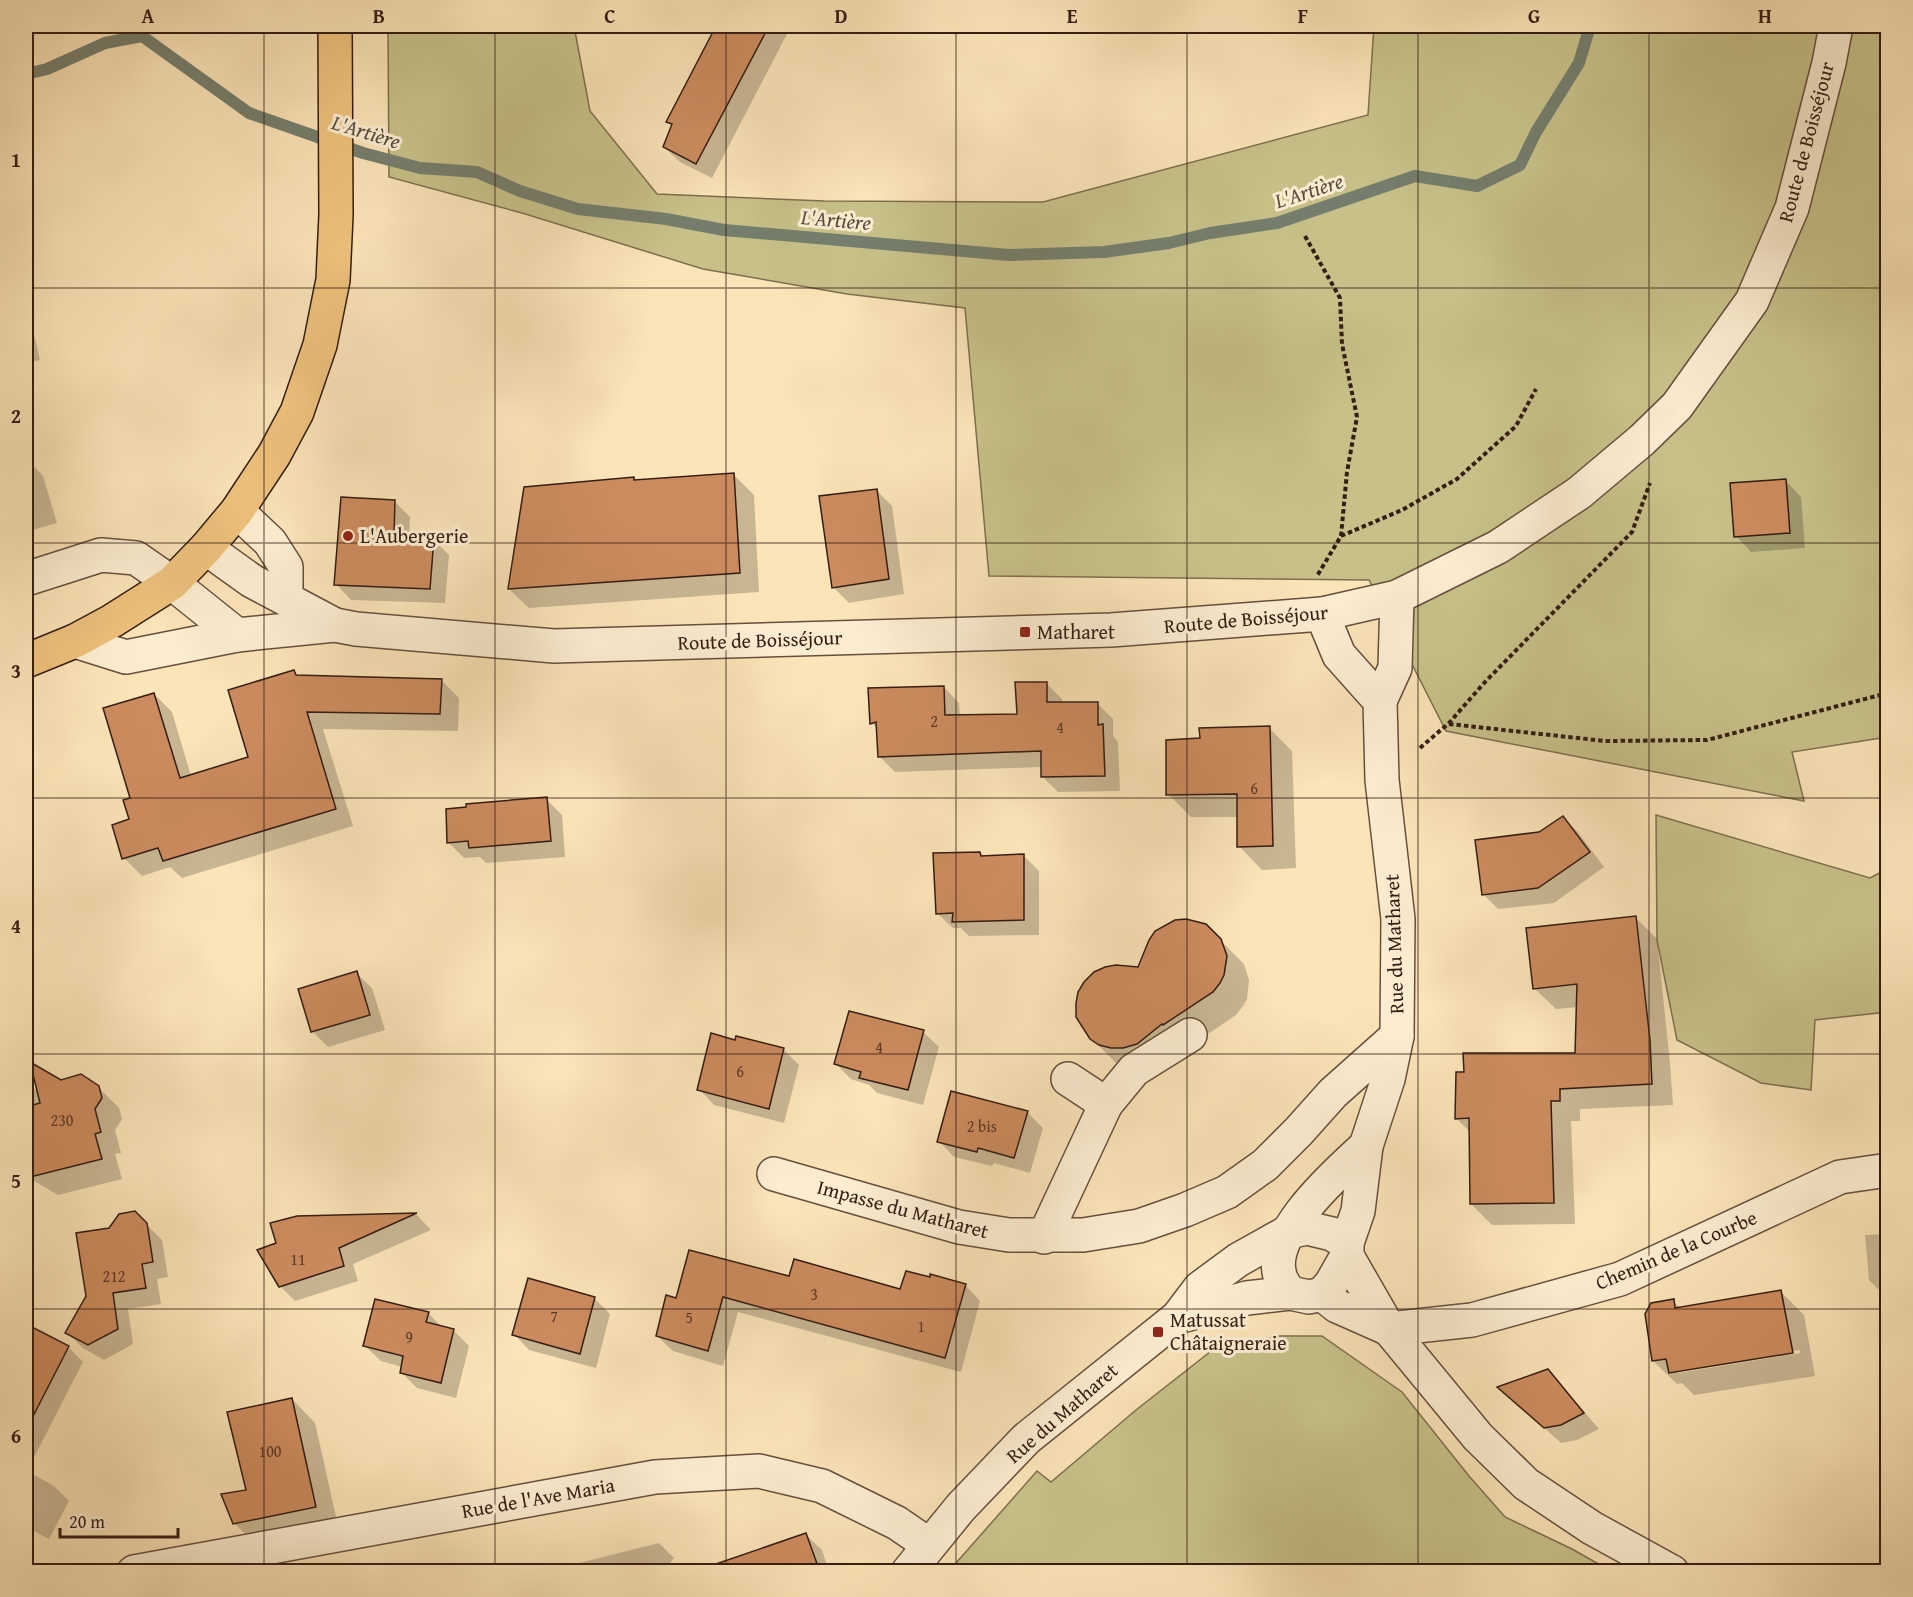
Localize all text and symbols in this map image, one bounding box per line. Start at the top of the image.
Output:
text: A [142,1,155,30]
text: B [373,1,385,30]
text: C [604,1,616,30]
text: D [834,1,848,30]
text: E [1067,1,1078,30]
text: F [1298,1,1308,30]
text: G [1528,1,1540,30]
text: H [1758,1,1772,30]
street label: Route de Boisséjour [1770,58,1841,225]
water label: L'Artière [327,106,404,157]
text: 1 [11,145,21,174]
water label: L'Artière [1270,165,1347,216]
water label: L'Artière [799,201,872,238]
text: 2 [11,401,21,430]
place label: L'Aubergerie [360,521,468,550]
marker: L'Aubergerie [341,529,355,543]
street label: Route de Boisséjour [1163,597,1329,640]
place label: Matharet [1037,617,1115,646]
street label: Route de Boisséjour [677,622,843,657]
marker: Matharet [1018,625,1032,639]
text: 3 [11,656,21,685]
house number: 2 [930,709,938,733]
house number: 4 [1056,715,1064,739]
house number: 6 [1250,776,1258,800]
street label: Rue du Matharet [1377,874,1410,1014]
text: 4 [11,911,21,940]
house number: 4 [875,1035,883,1059]
house number: 6 [736,1059,744,1083]
house number: 230 [50,1108,74,1132]
house number: 2 bis [967,1114,997,1138]
text: 5 [11,1166,21,1195]
street label: Impasse du Matharet [814,1172,992,1245]
street label: Chemin de la Courbe [1591,1202,1761,1297]
house number: 11 [290,1247,306,1271]
house number: 212 [102,1264,126,1288]
house number: 3 [810,1282,818,1306]
house number: 7 [550,1304,558,1328]
house number: 5 [685,1305,693,1329]
place label: Matussat Châtaigneraie [1170,1305,1287,1357]
house number: 1 [917,1314,925,1338]
house number: 9 [405,1325,413,1349]
marker: Matussat Châtaigneraie [1151,1325,1165,1339]
street label: Rue du Matharet [999,1356,1124,1469]
text: 6 [11,1421,21,1450]
house number: 100 [258,1439,282,1463]
street label: Rue de l'Ave Maria [459,1470,617,1525]
scale bar [60,1501,178,1539]
text: 20 m [69,1508,105,1535]

